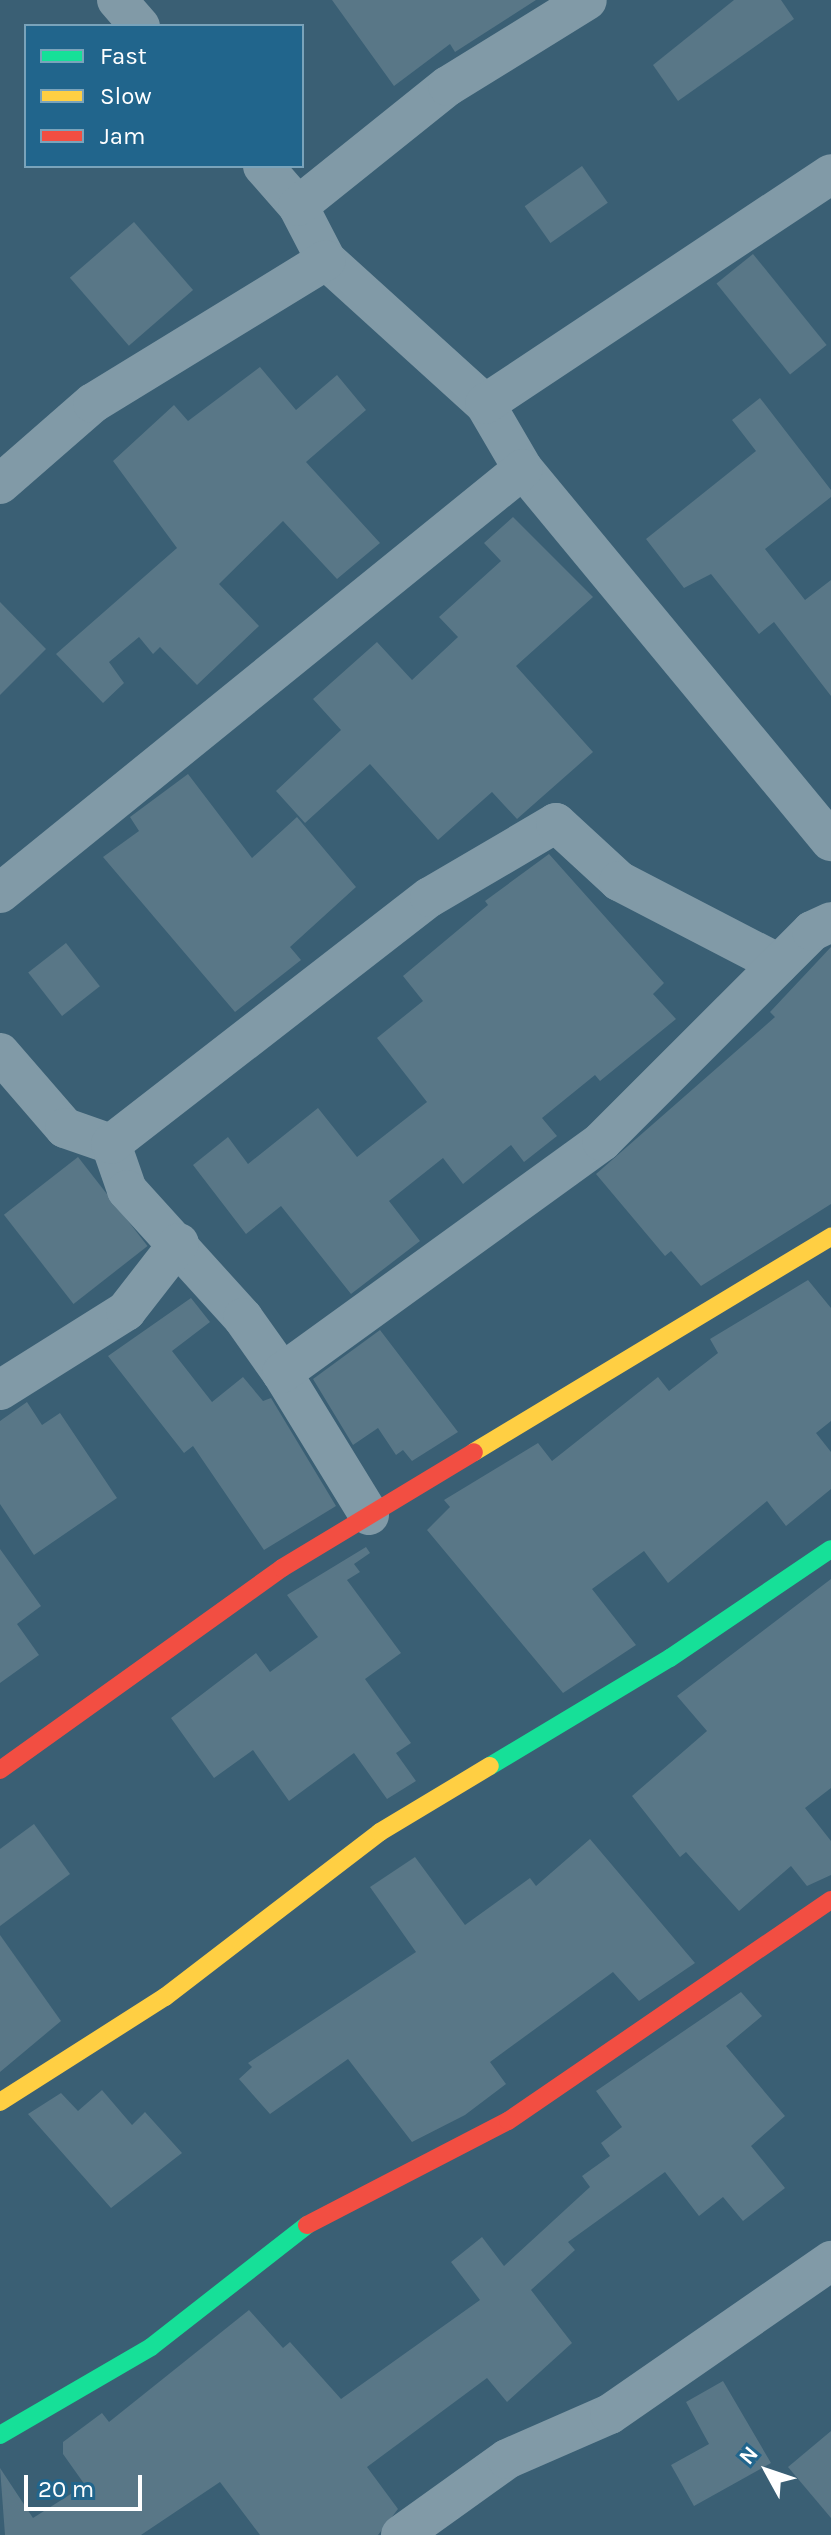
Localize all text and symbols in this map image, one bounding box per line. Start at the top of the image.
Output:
legend [24,24,304,168]
text: Fast [100,42,147,70]
text: Slow [100,82,152,110]
text: Jam [100,122,145,150]
north arrow [727,2431,807,2511]
text: N [734,2441,764,2470]
scale bar [28,2459,146,2509]
text: 20 m [38,2475,94,2503]

